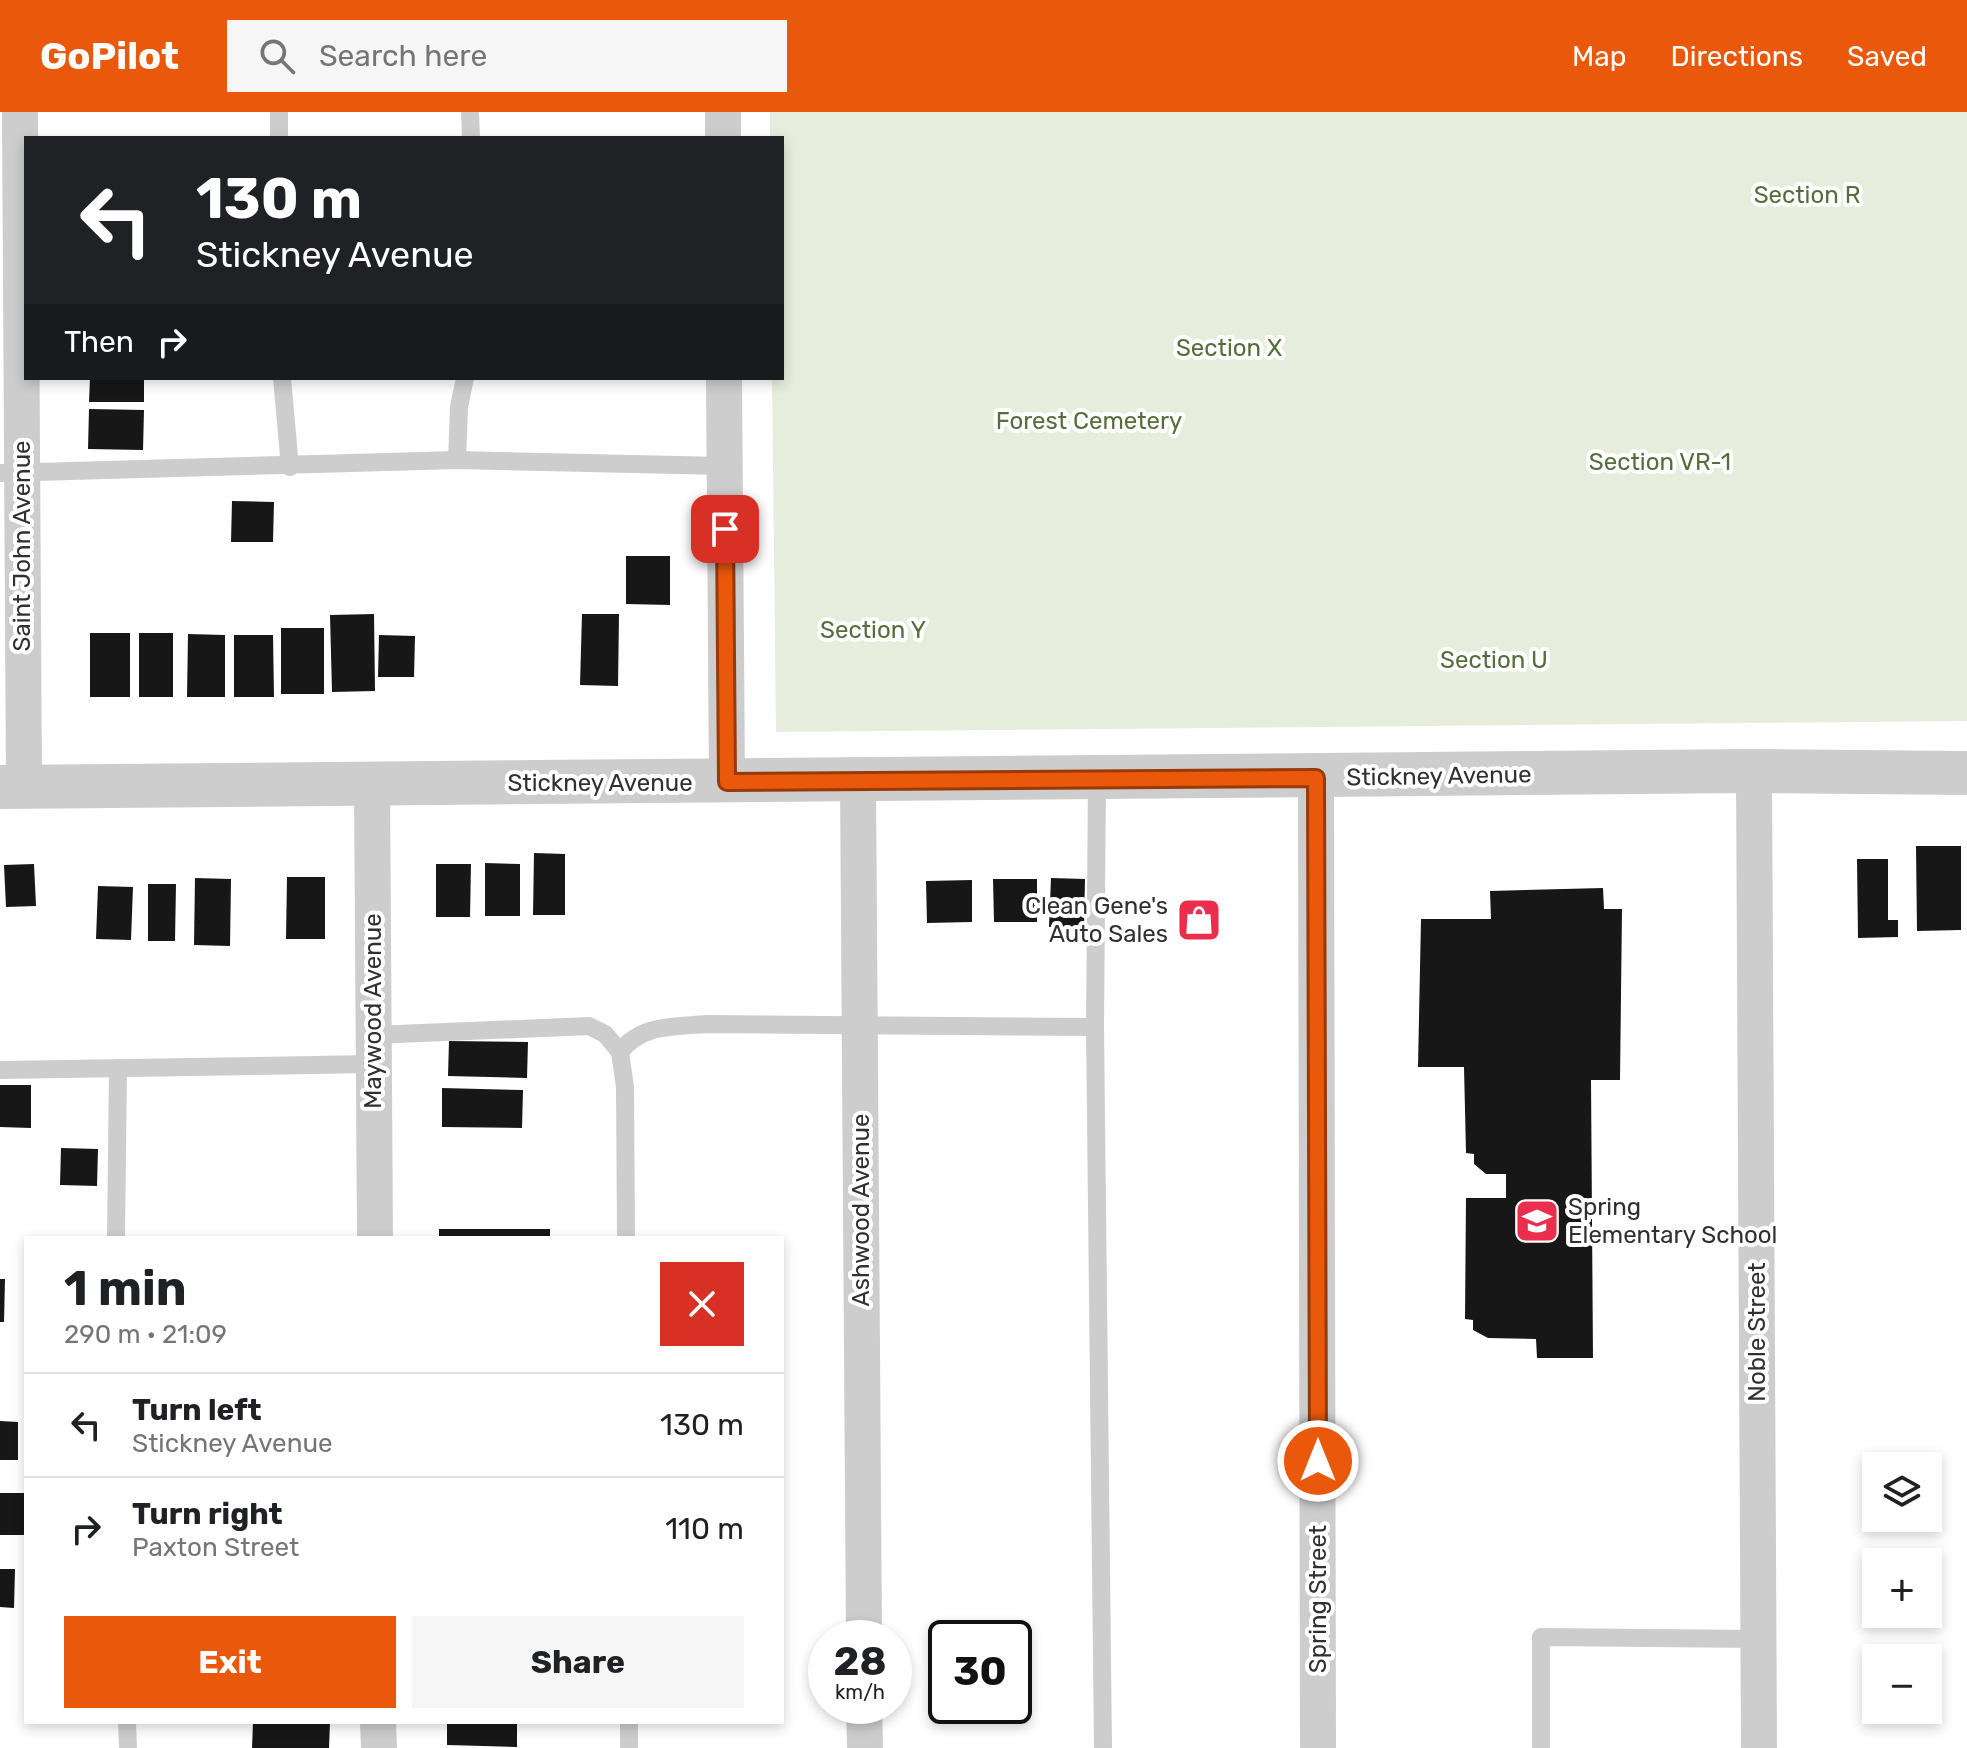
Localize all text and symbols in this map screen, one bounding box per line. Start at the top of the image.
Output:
search box [227,20,787,92]
text: GoPilot [40,33,179,79]
icon: search [255,34,299,78]
text: Search here [319,38,487,74]
text: Map [1572,40,1626,73]
text: Directions [1670,40,1803,73]
text: Saved [1847,40,1927,73]
text: 130 m [196,166,362,232]
icon: left [64,168,168,272]
park label: Section R [1754,181,1860,209]
text: Stickney Avenue [196,233,474,276]
icon: right [150,320,194,364]
text: Then [64,324,134,360]
park label: Section X [1176,334,1282,362]
park label: Forest Cemetery [996,407,1182,435]
street label: Saint John Avenue [8,440,36,652]
park label: Section VR-1 [1589,448,1731,476]
pin [691,495,759,563]
icon: arrive [703,507,747,551]
park label: Section Y [820,616,926,644]
park label: Section U [1440,646,1548,674]
street label: Stickney Avenue [1346,760,1532,792]
street label: Stickney Avenue [507,769,693,797]
place label: Clean Gene's Auto Sales [1025,892,1168,948]
shop icon: Clean Gene's Auto Sales [1175,896,1223,944]
street label: Maywood Avenue [359,913,387,1109]
street label: Ashwood Avenue [847,1114,875,1306]
place label: Spring Elementary School [1568,1193,1777,1249]
school or university icon: Spring Elementary School [1513,1197,1561,1245]
text: 1 min [64,1260,187,1317]
button: close [660,1262,744,1346]
street label: Noble Street [1743,1262,1771,1402]
text: 290 m · 21:09 [64,1319,227,1350]
text: Turn left [132,1392,262,1428]
icon: left [64,1403,108,1447]
text: 130 m [660,1407,744,1443]
position arrow [1276,1419,1360,1503]
text: Stickney Avenue [132,1428,333,1459]
map controls [1862,1452,1942,1724]
button: layers [1862,1452,1942,1532]
text: Turn right [132,1496,283,1532]
icon: right [64,1507,108,1551]
text: 110 m [665,1511,744,1547]
street label: Spring Street [1304,1525,1332,1673]
text: Paxton Street [132,1532,299,1563]
button: + [1862,1548,1942,1628]
button: Exit [64,1616,396,1708]
button: Share [412,1616,744,1708]
speed limit sign: 30 [928,1620,1032,1724]
text: 28 [833,1638,887,1685]
button: − [1862,1644,1942,1724]
text: km/h [835,1680,885,1704]

